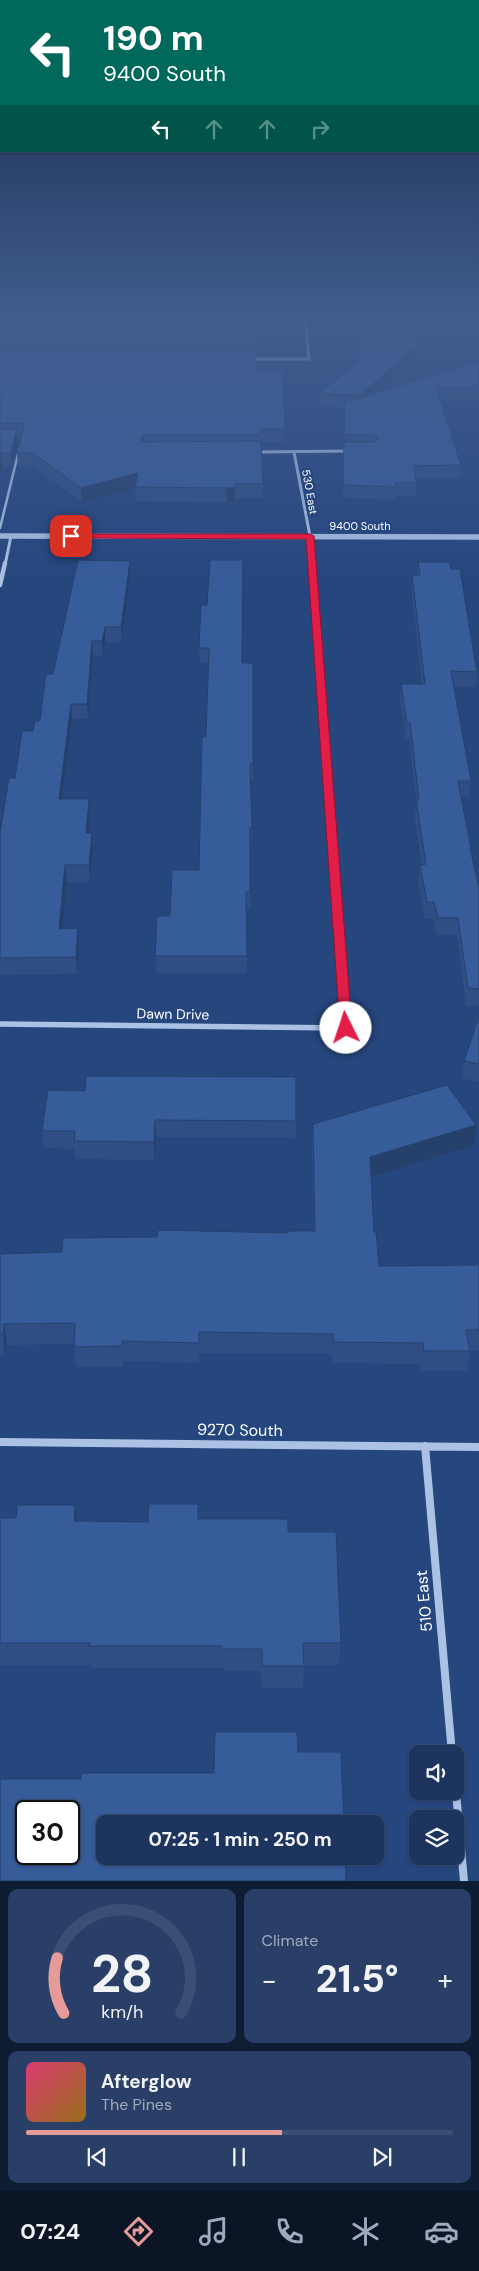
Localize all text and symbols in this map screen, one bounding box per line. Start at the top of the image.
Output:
text: 190 m [103,15,204,61]
icon: left [20,20,85,85]
text: 9400 South [103,59,226,88]
icon: left [147,115,175,143]
icon: ahead [200,115,228,143]
icon: ahead [253,115,281,143]
icon: right [306,115,334,143]
street label: 530 East [299,468,321,516]
pin [50,515,92,557]
street label: 9400 South [329,519,391,533]
icon: arrive [57,522,85,550]
position arrow [319,1001,371,1053]
street label: Dawn Drive [136,1004,210,1024]
street label: 9270 South [197,1419,283,1441]
street label: 510 East [411,1569,437,1633]
map controls [409,1745,464,1865]
button: sound [409,1745,464,1800]
speed limit sign: 30 [15,1800,80,1865]
button: layers [409,1810,464,1865]
text: 07:25 · 1 min · 250 m [148,1827,332,1852]
text: Climate [262,1930,318,1951]
text: 28 [90,1940,153,2008]
text: 21.5° [316,1954,399,2004]
text: − [262,1962,277,1999]
text: + [438,1962,453,1999]
text: km/h [101,2000,143,2024]
text: Afterglow [101,2069,192,2094]
text: The Pines [101,2094,172,2115]
icon: previous [83,2143,111,2171]
icon: pause [225,2143,253,2171]
icon: next [368,2143,396,2171]
icon: directions [121,2214,156,2249]
icon: music [196,2214,231,2249]
icon: phone [272,2214,307,2249]
icon: climate [348,2214,383,2249]
icon: car [424,2214,459,2249]
text: 07:24 [20,2217,80,2246]

